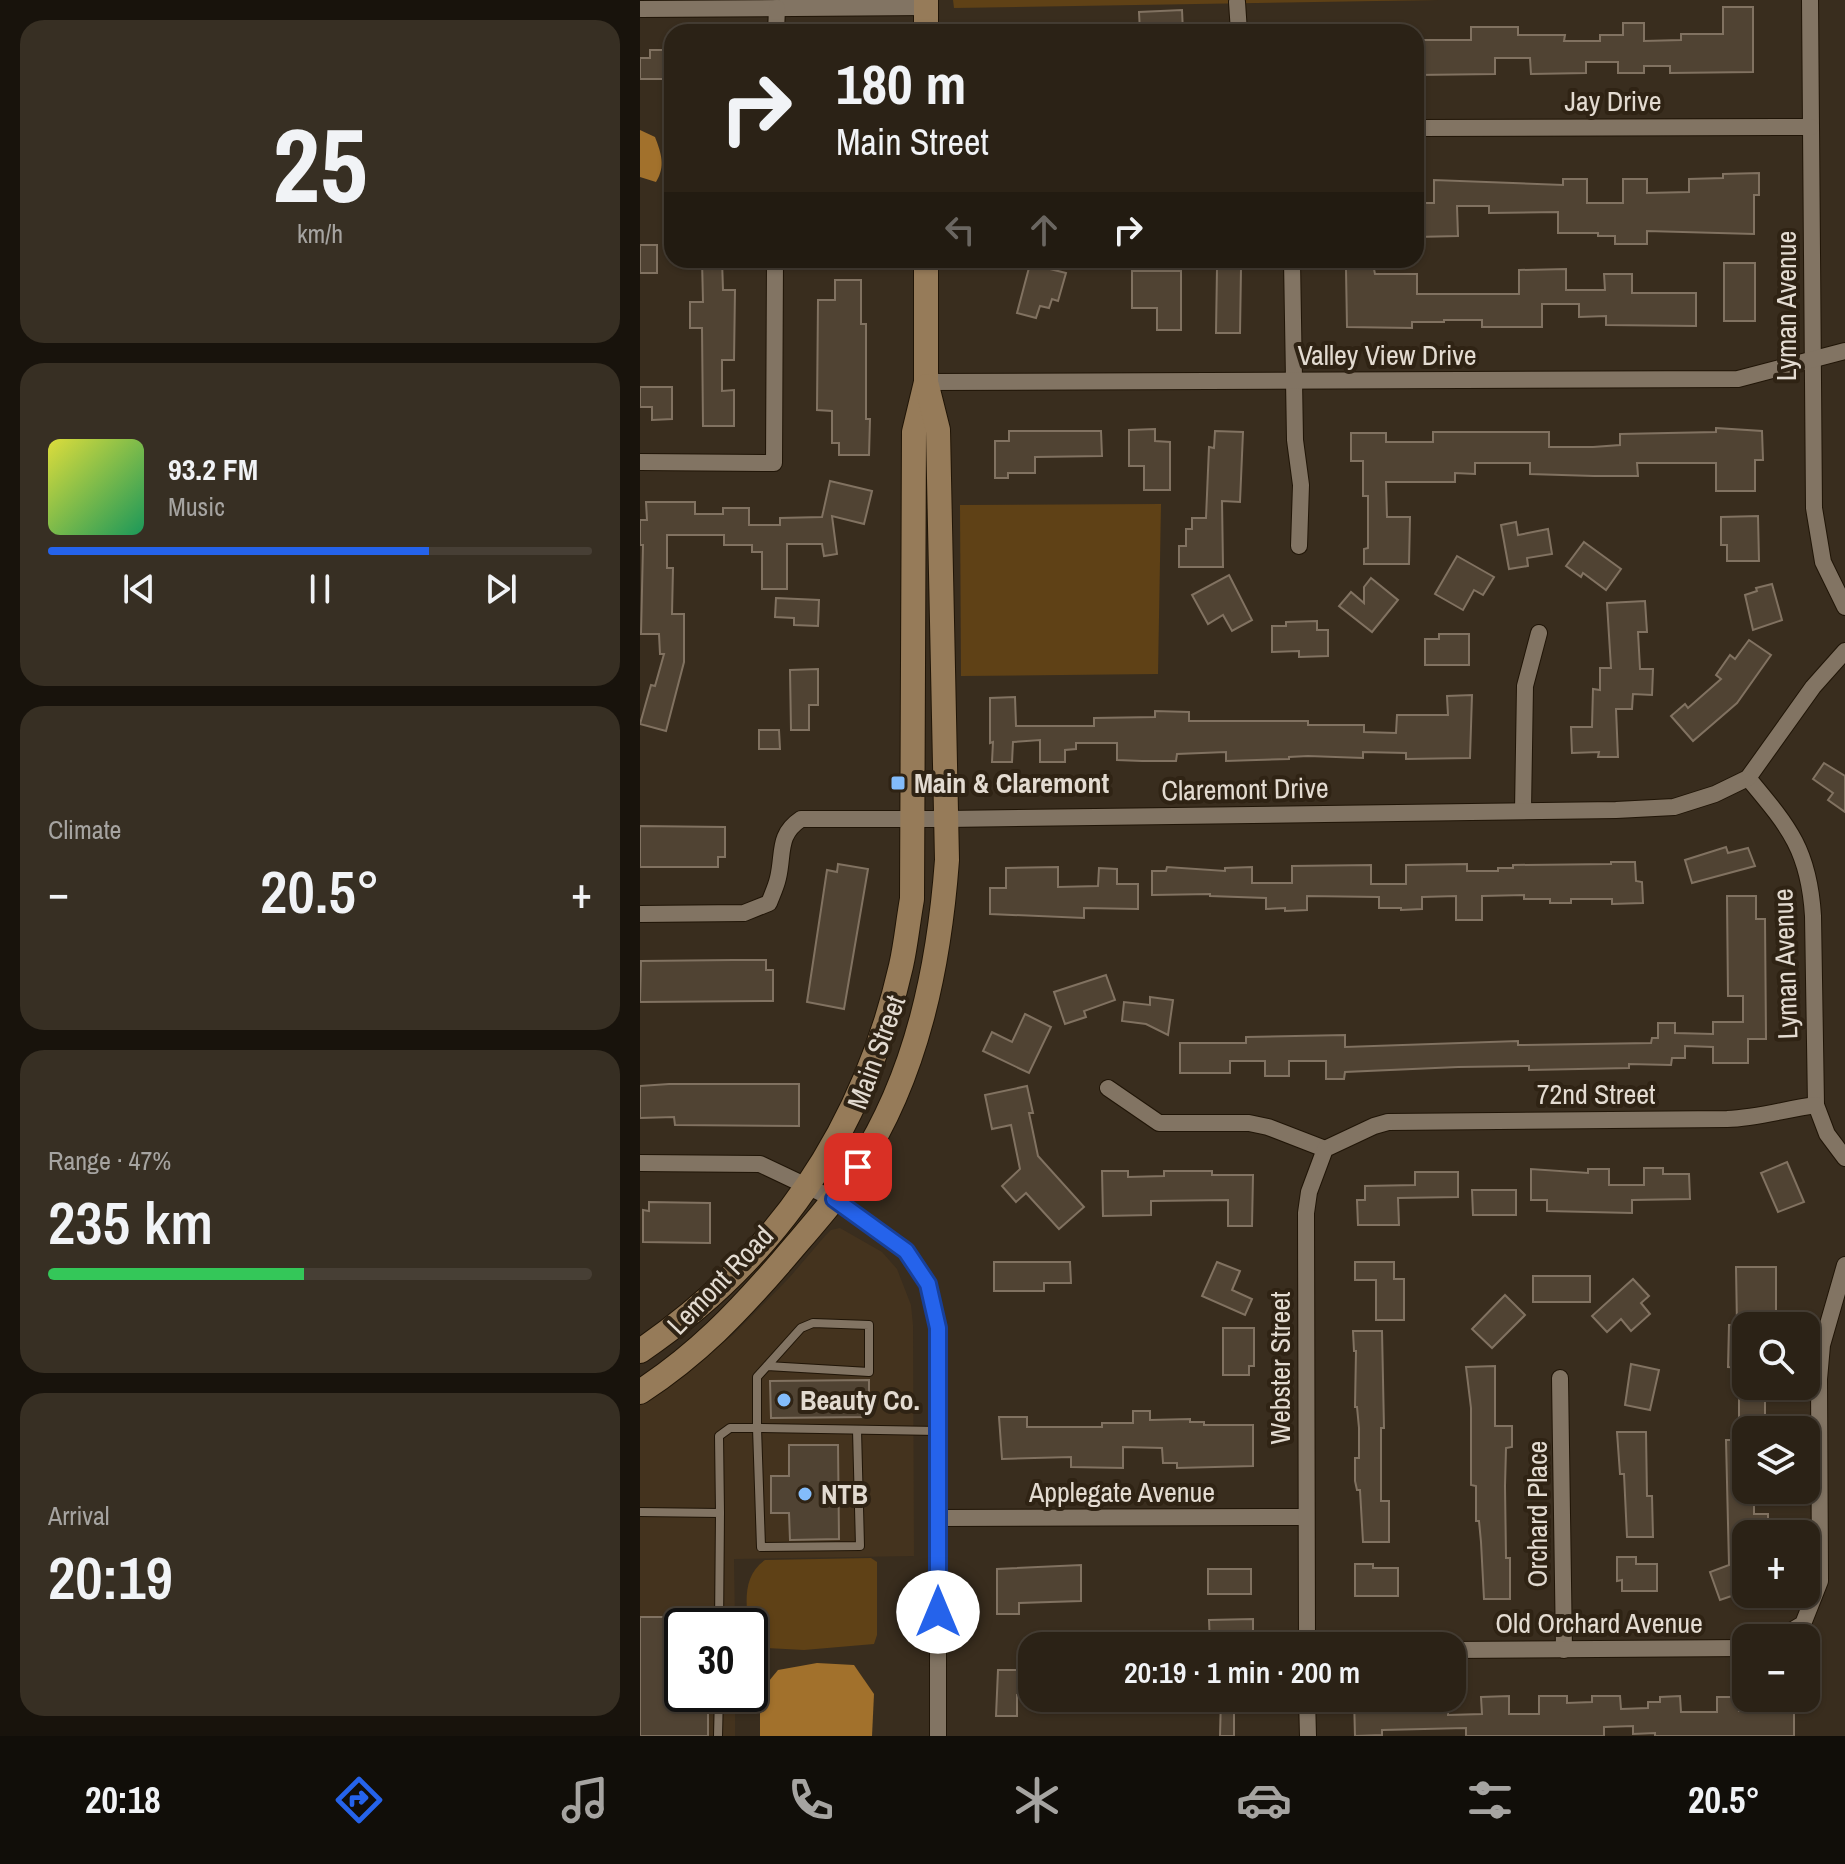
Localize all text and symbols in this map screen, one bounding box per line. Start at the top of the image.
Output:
text: 180 m [836,46,966,121]
icon: right [704,56,808,160]
street label: Jay Drive [1565,82,1661,120]
text: 25 [273,94,367,234]
text: Main Street [836,118,989,166]
icon: left [938,208,982,252]
icon: ahead [1022,208,1066,252]
icon: right [1106,208,1150,252]
text: km/h [297,216,343,251]
street label: Lyman Avenue [1767,231,1805,381]
street label: Valley View Drive [1297,336,1477,374]
text: 93.2 FM [168,449,258,489]
text: Music [168,489,225,524]
icon: previous [117,567,161,611]
icon: pause [298,567,342,611]
icon: next [479,567,523,611]
place label: Main & Claremont [914,764,1110,802]
street label: Claremont Drive [1161,769,1329,809]
marker: Main & Claremont [889,774,907,792]
text: Climate [48,812,121,847]
text: 20.5° [260,851,380,932]
text: − [48,862,69,922]
text: + [571,862,592,922]
street label: Lyman Avenue [1763,888,1807,1040]
street label: Main Street [838,990,914,1114]
street label: 72nd Street [1537,1075,1655,1113]
pin [824,1133,892,1201]
text: Range · 47% [48,1143,171,1178]
icon: arrive [836,1145,880,1189]
text: 235 km [48,1182,213,1263]
street label: Lemont Road [658,1217,782,1343]
street label: Webster Street [1261,1292,1299,1444]
map controls [1732,1312,1820,1712]
button: search [1732,1312,1820,1400]
place label: Beauty Co. [800,1381,920,1419]
marker: Beauty Co. [775,1391,793,1409]
button: layers [1732,1416,1820,1504]
street label: Orchard Place [1518,1441,1556,1587]
street label: Applegate Avenue [1028,1473,1215,1511]
place label: NTB [821,1475,868,1513]
marker: NTB [796,1485,814,1503]
text: Arrival [48,1498,110,1533]
button: + [1732,1520,1820,1608]
text: 20:19 [48,1537,173,1618]
position arrow [896,1570,980,1654]
street label: Old Orchard Avenue [1495,1604,1703,1642]
speed limit sign: 30 [664,1608,768,1712]
button: − [1732,1624,1820,1712]
text: 20:19 · 1 min · 200 m [1124,1652,1360,1692]
icon: directions [331,1772,387,1828]
icon: music [557,1772,613,1828]
icon: phone [783,1772,839,1828]
icon: climate [1009,1772,1065,1828]
icon: car [1236,1772,1292,1828]
icon: filters [1462,1772,1518,1828]
text: 20:18 [85,1776,161,1824]
text: 20.5° [1688,1776,1760,1824]

